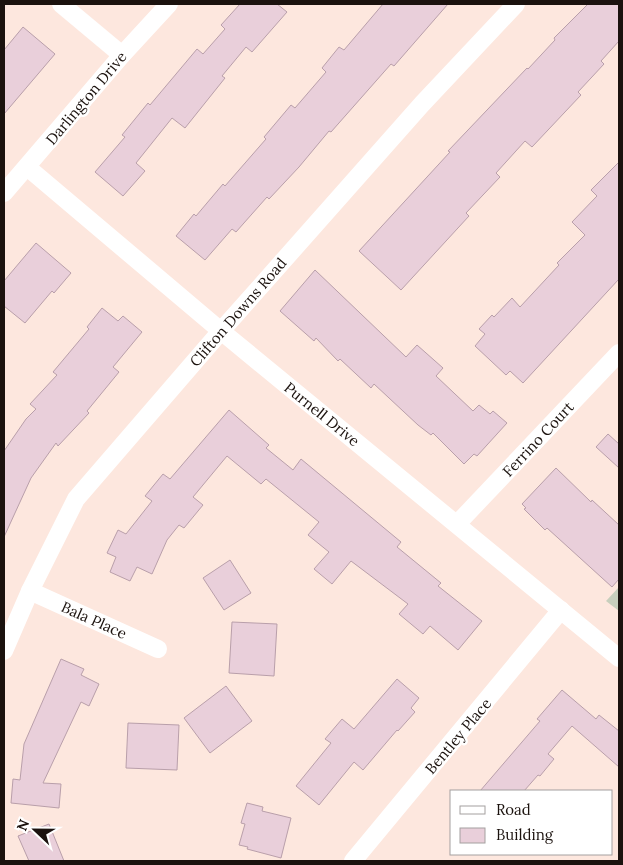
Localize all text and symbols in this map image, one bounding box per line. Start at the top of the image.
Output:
street label: Darlington Drive [41,47,131,149]
street label: Clifton Downs Road [185,254,291,370]
street label: Purnell Drive [281,378,363,450]
street label: Ferrino Court [498,397,578,481]
street label: Bala Place [58,597,130,643]
street label: Bentley Place [421,694,495,778]
legend [450,790,613,855]
text: Road [496,800,531,819]
north arrow [10,805,60,855]
text: N [13,817,33,834]
text: Building [496,825,554,844]

